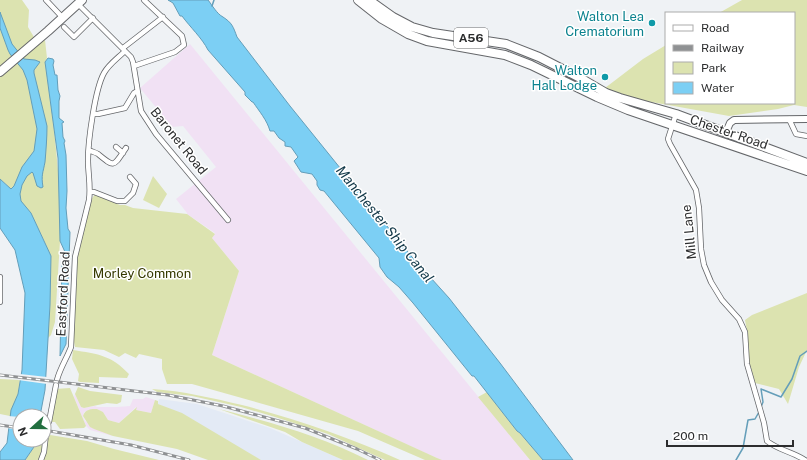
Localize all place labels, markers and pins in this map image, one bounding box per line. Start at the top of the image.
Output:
place label: Walton Lea Crematorium [565,9,644,39]
marker: Walton Lea Crematorium [647,18,657,28]
place label: Walton Hall Lodge [531,63,597,93]
marker: Walton Hall Lodge [600,72,610,82]

